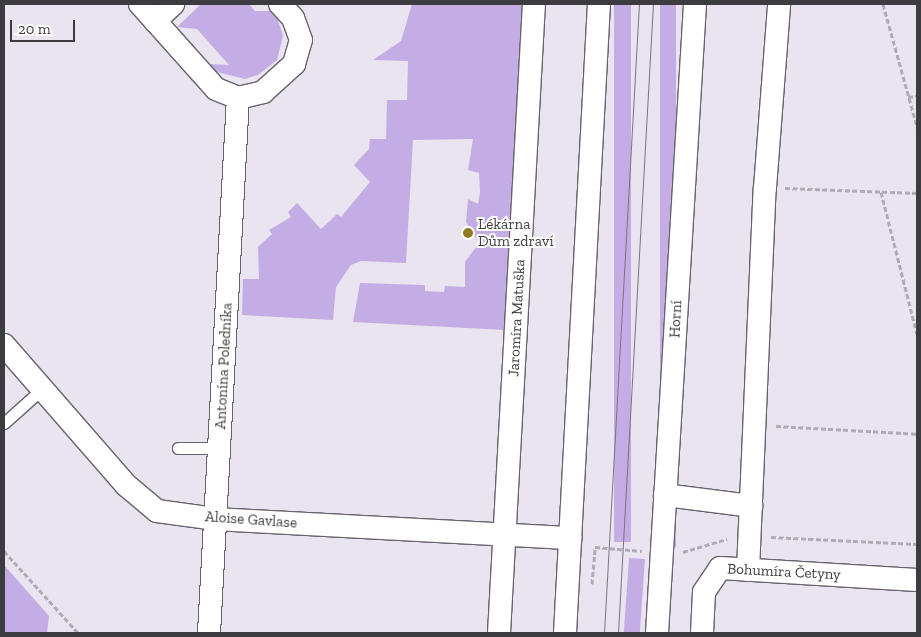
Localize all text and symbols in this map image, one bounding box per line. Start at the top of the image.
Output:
scale bar [12,10,78,42]
text: 20 m [18,20,51,38]
place label: Lékárna Dům zdraví [478,215,554,250]
marker: Lékárna Dům zdraví [462,227,474,239]
street label: Jaromíra Matuška [505,259,529,377]
street label: Horní [666,300,686,338]
street label: Antonína Poledníka [212,302,236,430]
street label: Aloise Gavlase [204,508,298,532]
street label: Bohumíra Četyny [727,560,841,584]

